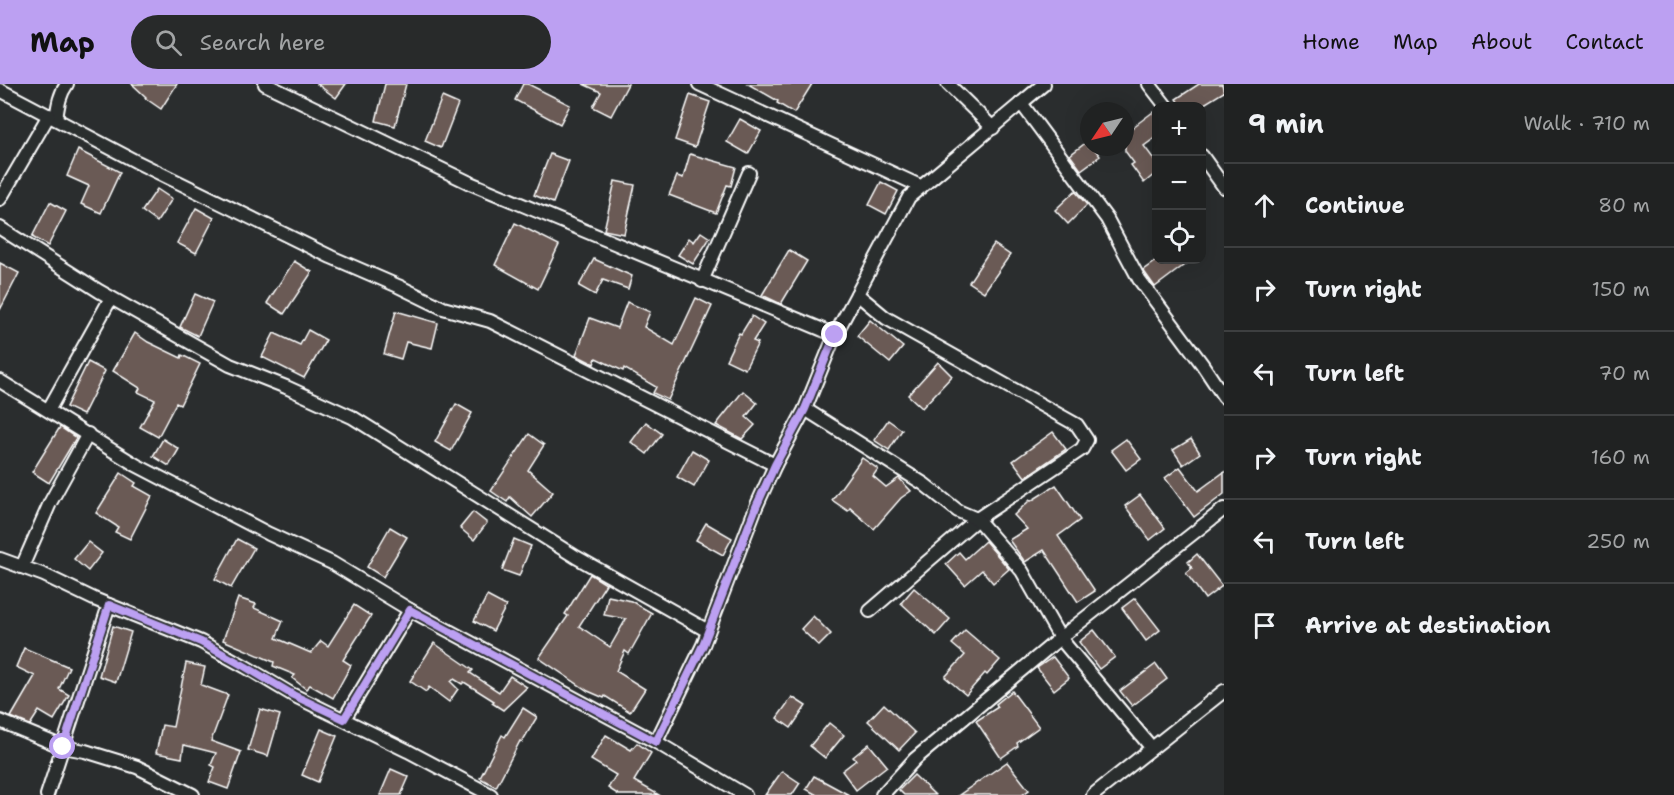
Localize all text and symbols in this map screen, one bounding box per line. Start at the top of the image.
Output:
search box [131,15,551,69]
text: Map [30,23,95,61]
icon: search [152,26,185,59]
text: Search here [200,28,325,57]
text: Home [1302,28,1360,56]
text: Map [1393,28,1438,56]
text: About [1471,28,1532,56]
text: Contact [1565,28,1644,56]
north arrow [1080,102,1134,156]
map controls [1152,102,1206,264]
button: + [1152,102,1206,156]
text: 9 min [1248,106,1324,141]
text: Walk · 710 m [1524,110,1650,136]
button: − [1152,156,1206,210]
icon: ahead [1248,189,1281,222]
text: Continue [1305,191,1405,220]
text: 80 m [1598,192,1650,218]
button: locate [1152,210,1206,264]
icon: right [1248,273,1281,306]
text: Turn right [1305,275,1422,304]
text: 150 m [1592,276,1650,302]
route end [821,321,847,347]
icon: left [1248,357,1281,390]
text: Turn left [1305,359,1404,388]
text: 70 m [1598,360,1650,386]
icon: right [1248,441,1281,474]
text: Turn right [1305,443,1422,472]
text: 160 m [1591,444,1650,470]
icon: left [1248,525,1281,558]
text: Turn left [1305,527,1404,556]
text: 250 m [1586,528,1650,554]
icon: arrive [1248,609,1281,642]
text: Arrive at destination [1305,611,1551,640]
route start [49,733,75,759]

